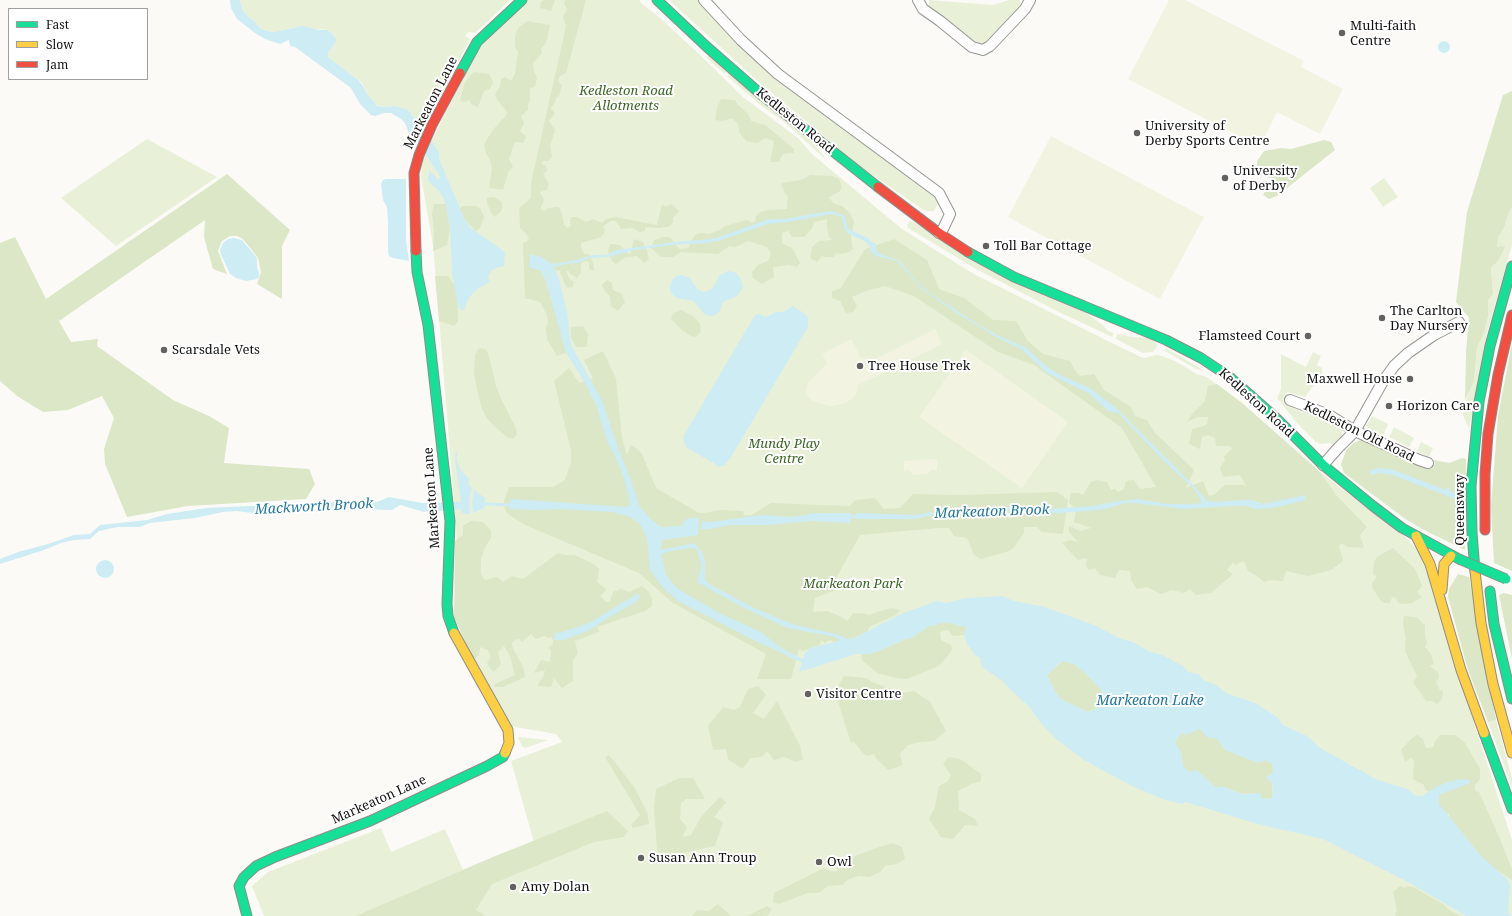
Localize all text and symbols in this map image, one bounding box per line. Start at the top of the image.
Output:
legend [8,8,148,80]
text: Fast [46,16,69,33]
place label: Multi-faith Centre [1350,18,1416,49]
marker: Multi-faith Centre [1337,28,1347,38]
text: Slow [46,36,74,53]
street label: Markeaton Lane [401,54,461,152]
text: Jam [46,56,68,73]
park label: Kedleston Road Allotments [579,83,673,114]
street label: Kedleston Road [753,85,837,157]
place label: University of Derby Sports Centre [1145,118,1269,149]
marker: University of Derby Sports Centre [1132,128,1142,138]
place label: University of Derby [1233,163,1297,194]
marker: University of Derby [1220,173,1230,183]
place label: Toll Bar Cottage [994,238,1091,254]
marker: Toll Bar Cottage [981,241,991,251]
place label: The Carlton Day Nursery [1390,303,1468,334]
marker: The Carlton Day Nursery [1377,313,1387,323]
place label: Flamsteed Court [1199,328,1300,344]
marker: Flamsteed Court [1303,331,1313,341]
place label: Scarsdale Vets [172,342,260,358]
marker: Scarsdale Vets [159,345,169,355]
place label: Tree House Trek [868,358,970,374]
marker: Tree House Trek [855,361,865,371]
street label: Kedleston Road [1215,365,1297,441]
place label: Maxwell House [1306,371,1402,387]
marker: Maxwell House [1405,374,1415,384]
place label: Horizon Care [1397,398,1479,414]
street label: Kedleston Old Road [1301,399,1417,465]
marker: Horizon Care [1384,401,1394,411]
park label: Mundy Play Centre [748,436,820,467]
street label: Markeaton Lane [421,447,443,549]
street label: Queensway [1452,474,1468,546]
water label: Mackworth Brook [254,496,374,518]
water label: Markeaton Brook [934,502,1050,522]
park label: Markeaton Park [803,576,903,592]
place label: Visitor Centre [816,686,902,702]
marker: Visitor Centre [803,689,813,699]
water label: Markeaton Lake [1096,693,1204,709]
street label: Markeaton Lane [329,772,429,828]
place label: Susan Ann Troup [649,850,756,866]
marker: Susan Ann Troup [636,853,646,863]
place label: Owl [827,854,852,870]
marker: Owl [814,857,824,867]
place label: Amy Dolan [521,879,590,895]
marker: Amy Dolan [508,882,518,892]

